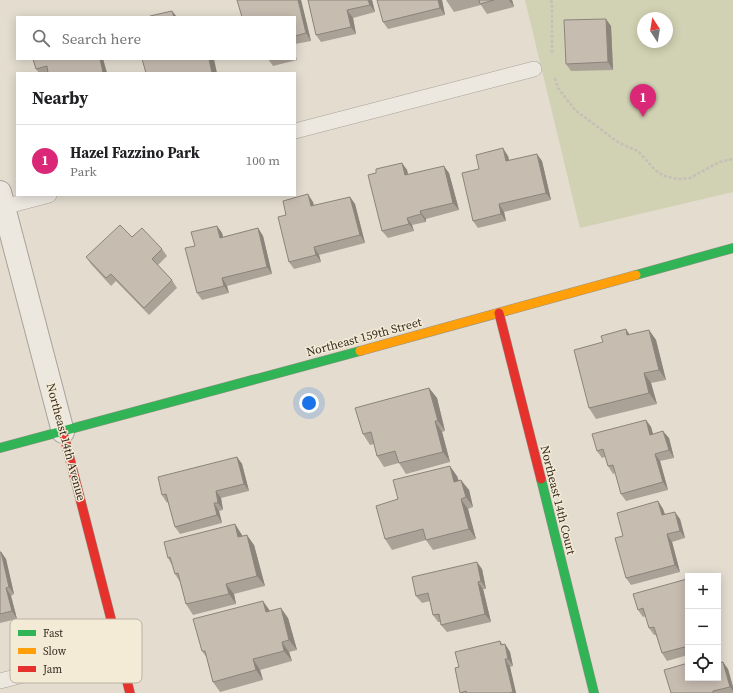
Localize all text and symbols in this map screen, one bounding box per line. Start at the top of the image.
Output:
north arrow [637,12,673,48]
search box [16,16,296,60]
icon: search [30,27,52,49]
text: Search here [62,28,141,49]
pin: 1 [630,84,656,117]
text: Nearby [32,86,88,110]
text: Hazel Fazzino Park [70,142,200,163]
text: 1 [41,152,49,169]
text: 100 m [246,152,280,169]
text: Park [70,163,97,180]
street label: Northeast 159th Street [305,314,423,360]
street label: Northeast 14th Avenue [43,381,89,503]
your location [299,393,319,413]
street label: Northeast 14th Court [537,444,579,556]
map controls [685,573,721,681]
button: + [685,573,721,609]
button: − [685,609,721,645]
legend [10,619,142,683]
text: Fast [43,626,63,641]
text: Slow [43,644,67,659]
button: locate [685,645,721,681]
text: Jam [42,662,62,677]

